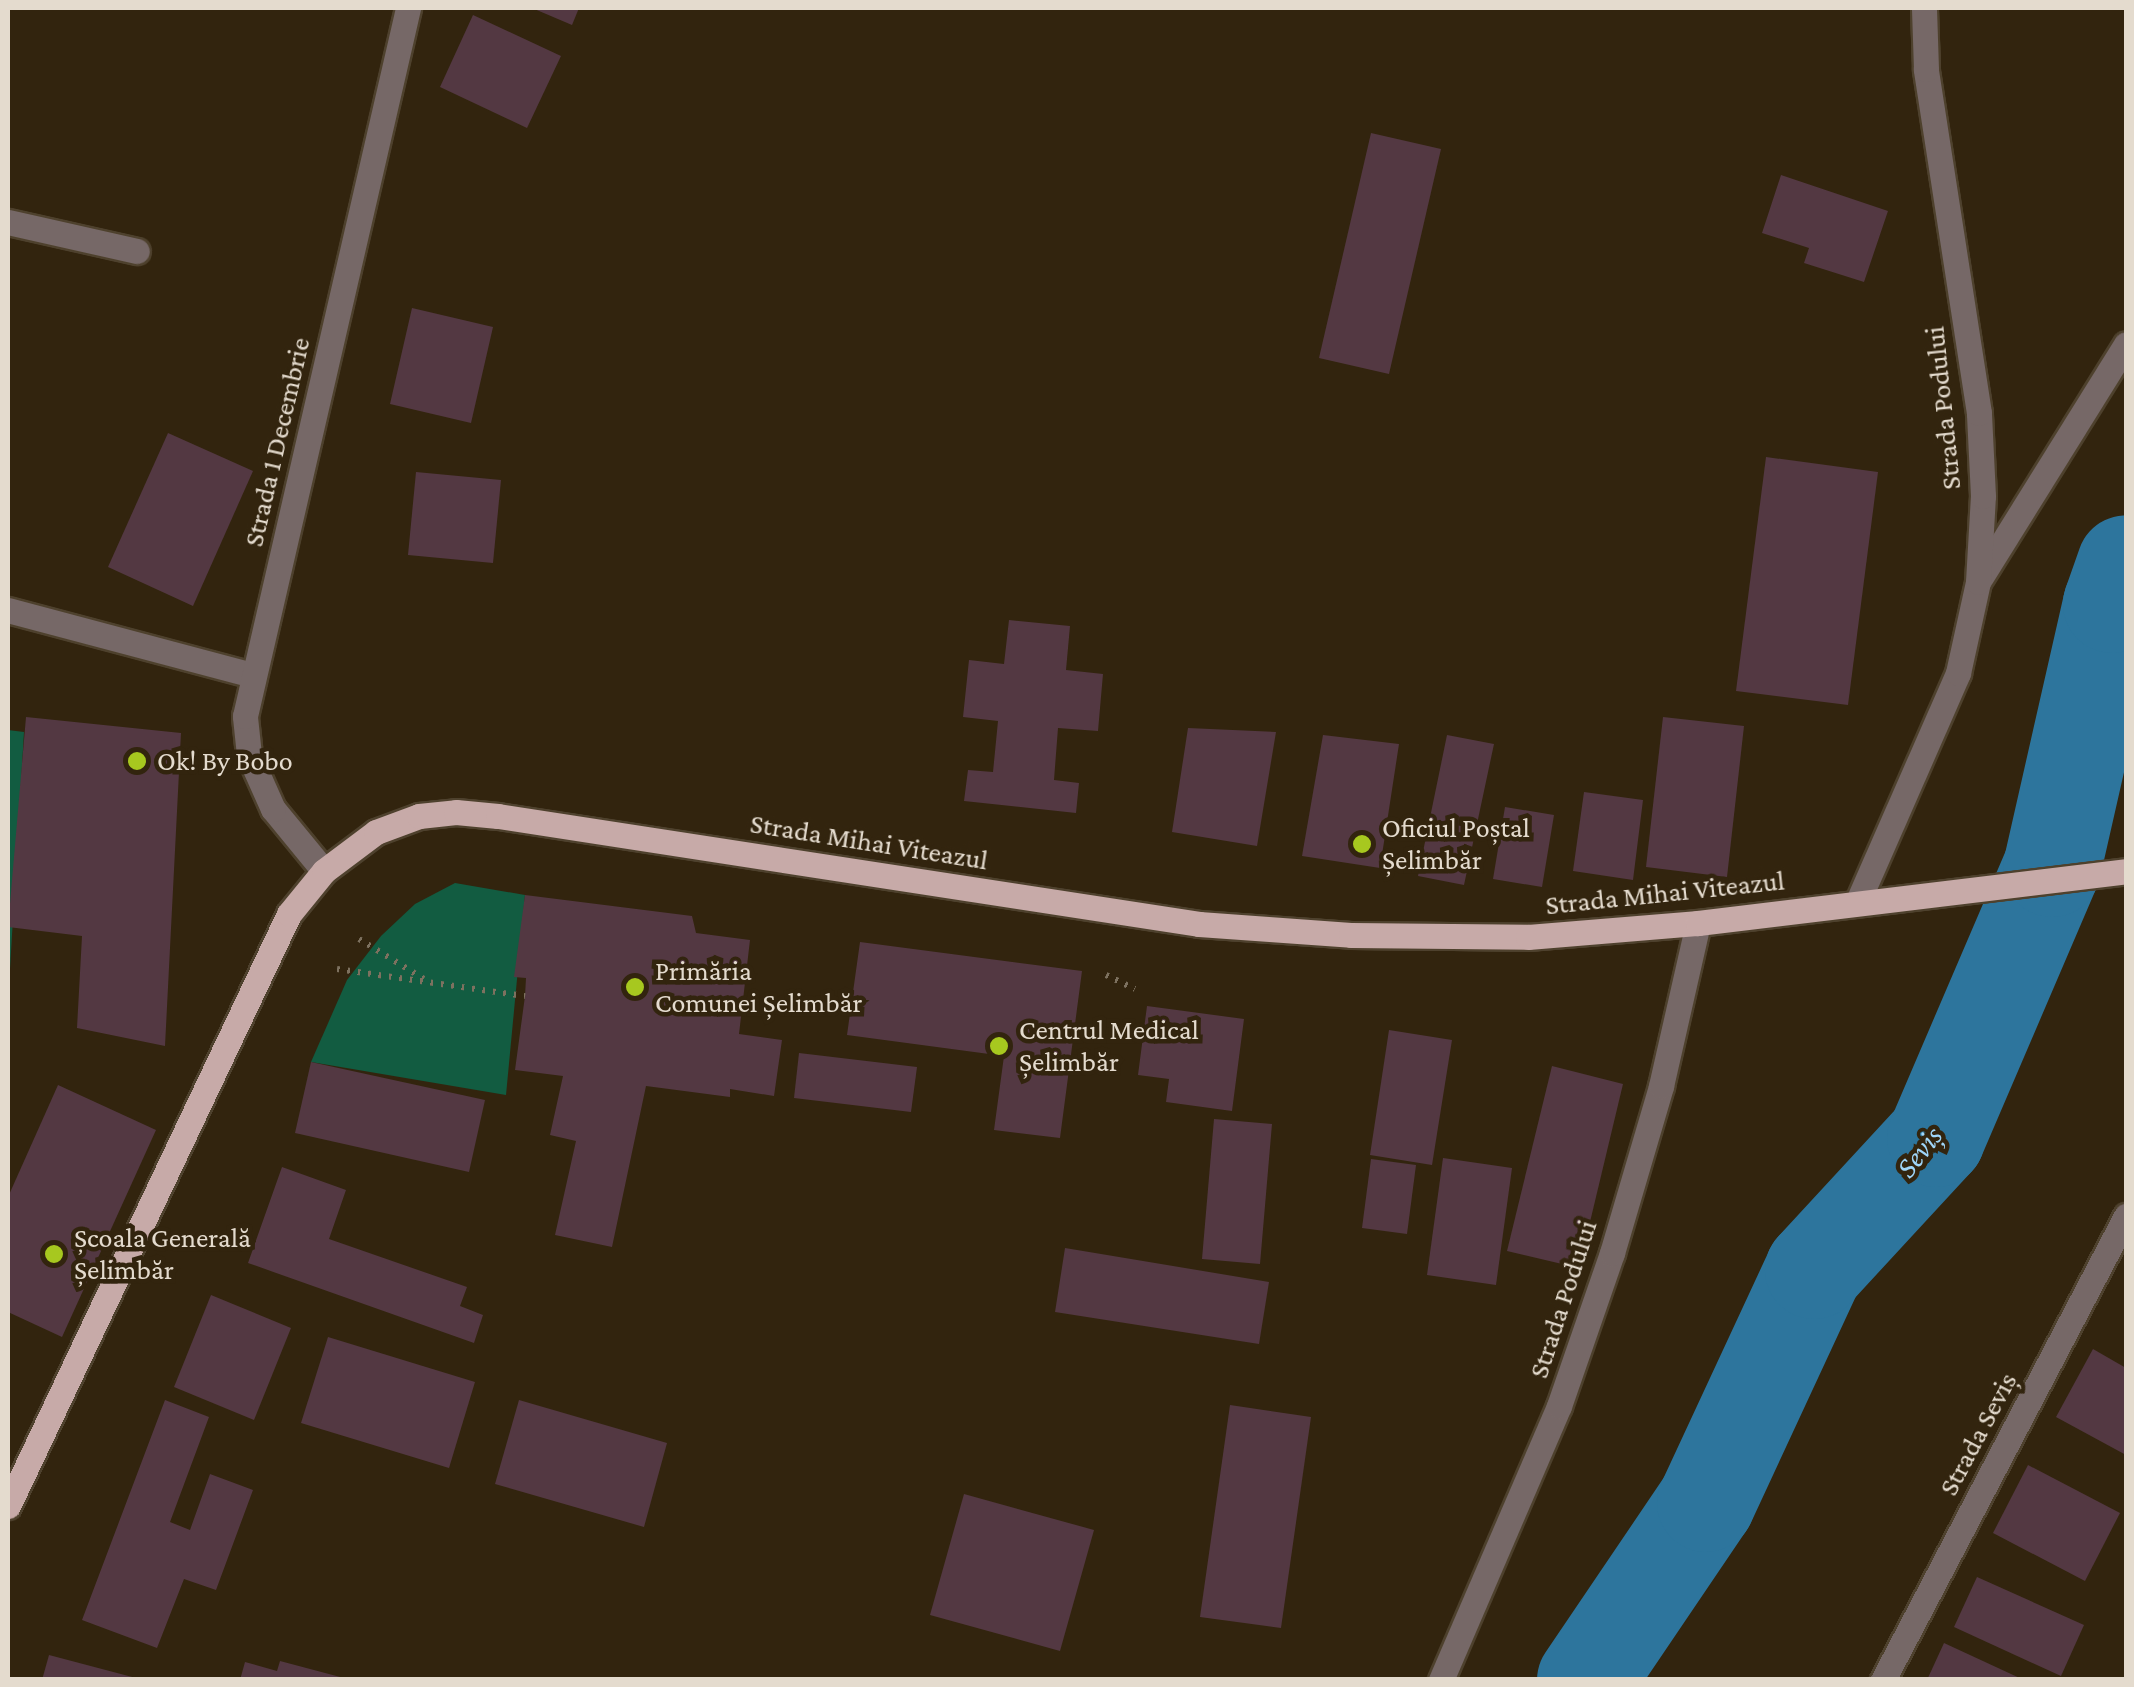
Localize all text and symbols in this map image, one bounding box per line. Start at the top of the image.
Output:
street label: Strada Podului [1918,325,1968,491]
street label: Strada 1 Decembrie [237,334,317,550]
place label: Ok! By Bobo [157,744,293,778]
marker: Ok! By Bobo [126,750,148,772]
street label: Strada Mihai Viteazul [748,807,990,877]
place label: Oficiul Poștal Șelimbăr [1382,811,1530,877]
marker: Oficiul Poștal Șelimbăr [1351,833,1373,855]
street label: Strada Mihai Viteazul [1544,864,1786,922]
place label: Primăria Comunei Șelimbăr [655,954,862,1020]
marker: Primăria Comunei Șelimbăr [624,976,646,998]
place label: Centrul Medical Șelimbăr [1019,1013,1199,1079]
marker: Centrul Medical Șelimbăr [988,1035,1010,1057]
water label: Seviș [1888,1119,1950,1185]
street label: Strada Podului [1522,1216,1604,1382]
place label: Școala Generală Șelimbăr [74,1221,251,1287]
marker: Școala Generală Șelimbăr [43,1243,65,1265]
street label: Strada Seviș [1932,1367,2024,1501]

